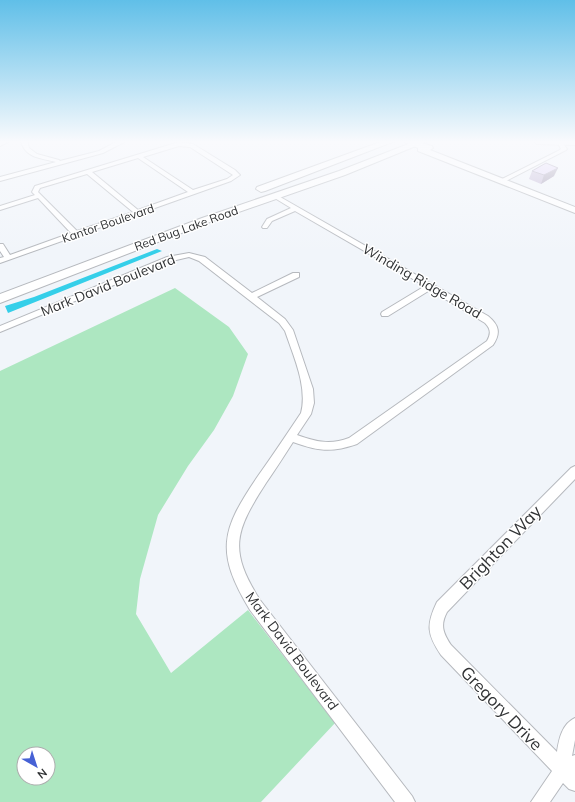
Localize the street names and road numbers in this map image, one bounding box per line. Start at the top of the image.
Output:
street label: Kantor Boulevard [60,200,156,246]
street label: Red Bug Lake Road [132,202,240,254]
street label: Winding Ridge Road [359,240,485,322]
street label: Mark David Boulevard [38,250,178,320]
street label: Brighton Way [455,500,546,594]
street label: Mark David Boulevard [242,588,342,714]
street label: Gregory Drive [456,662,547,755]

